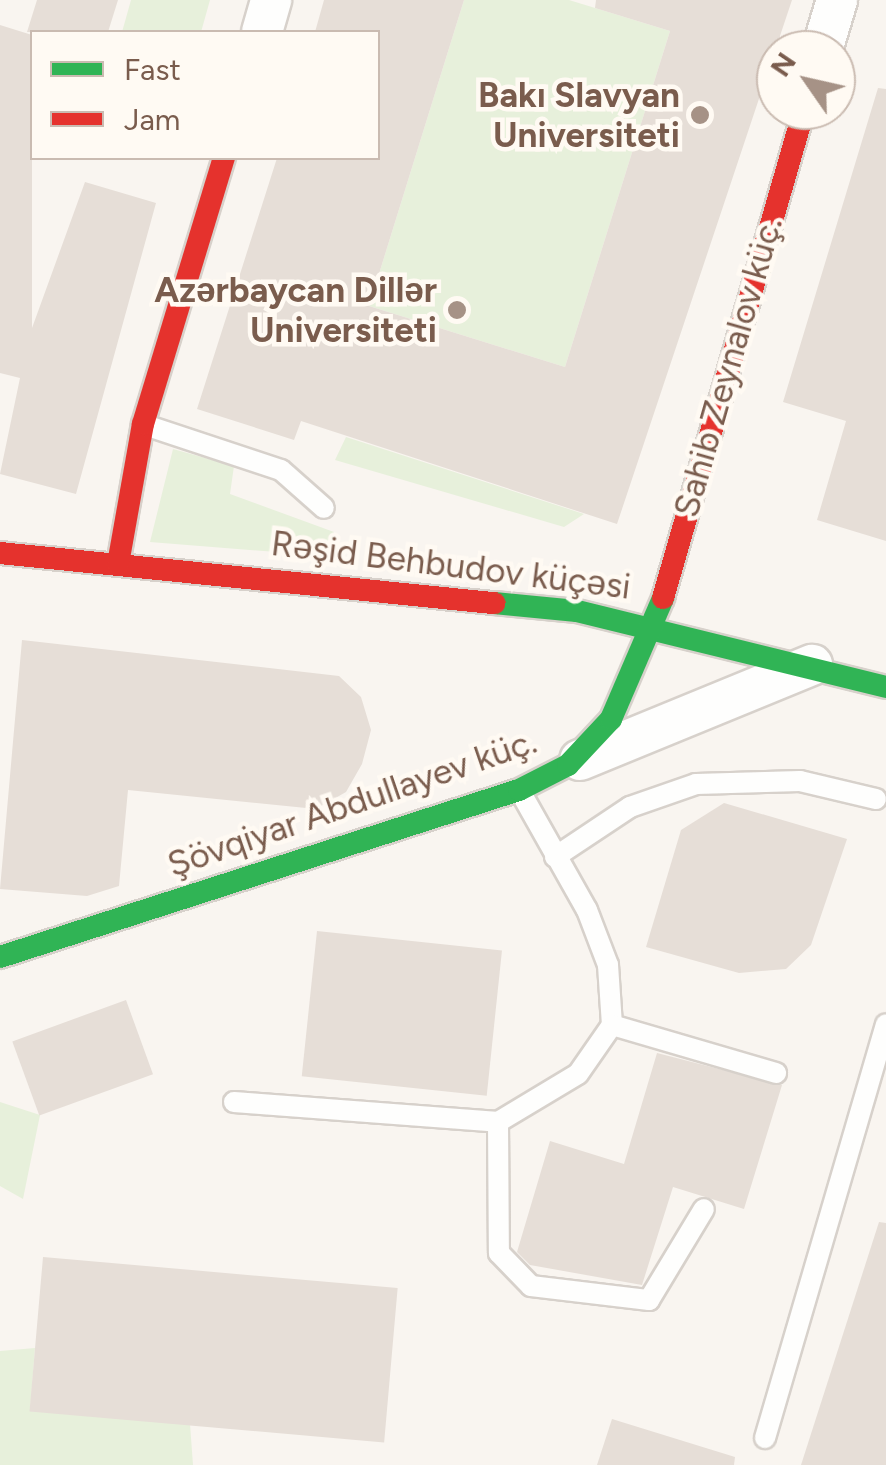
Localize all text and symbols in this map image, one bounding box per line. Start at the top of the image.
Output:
legend [30,30,380,160]
north arrow [756,30,856,130]
text: N [763,46,803,83]
text: Fast [124,51,181,88]
place label: Bakı Slavyan Universiteti [478,74,680,156]
text: Jam [124,101,180,138]
marker: Bakı Slavyan Universiteti [689,104,711,126]
street label: Sahib Zeynalov küç. [665,212,791,522]
place label: Azərbaycan Dillər Universiteti [154,269,437,351]
marker: Azərbaycan Dillər Universiteti [446,299,468,321]
street label: Rəşid Behbudov küçəsi [269,522,633,608]
street label: Şövqiyar Abdullayev küç. [162,720,542,886]

